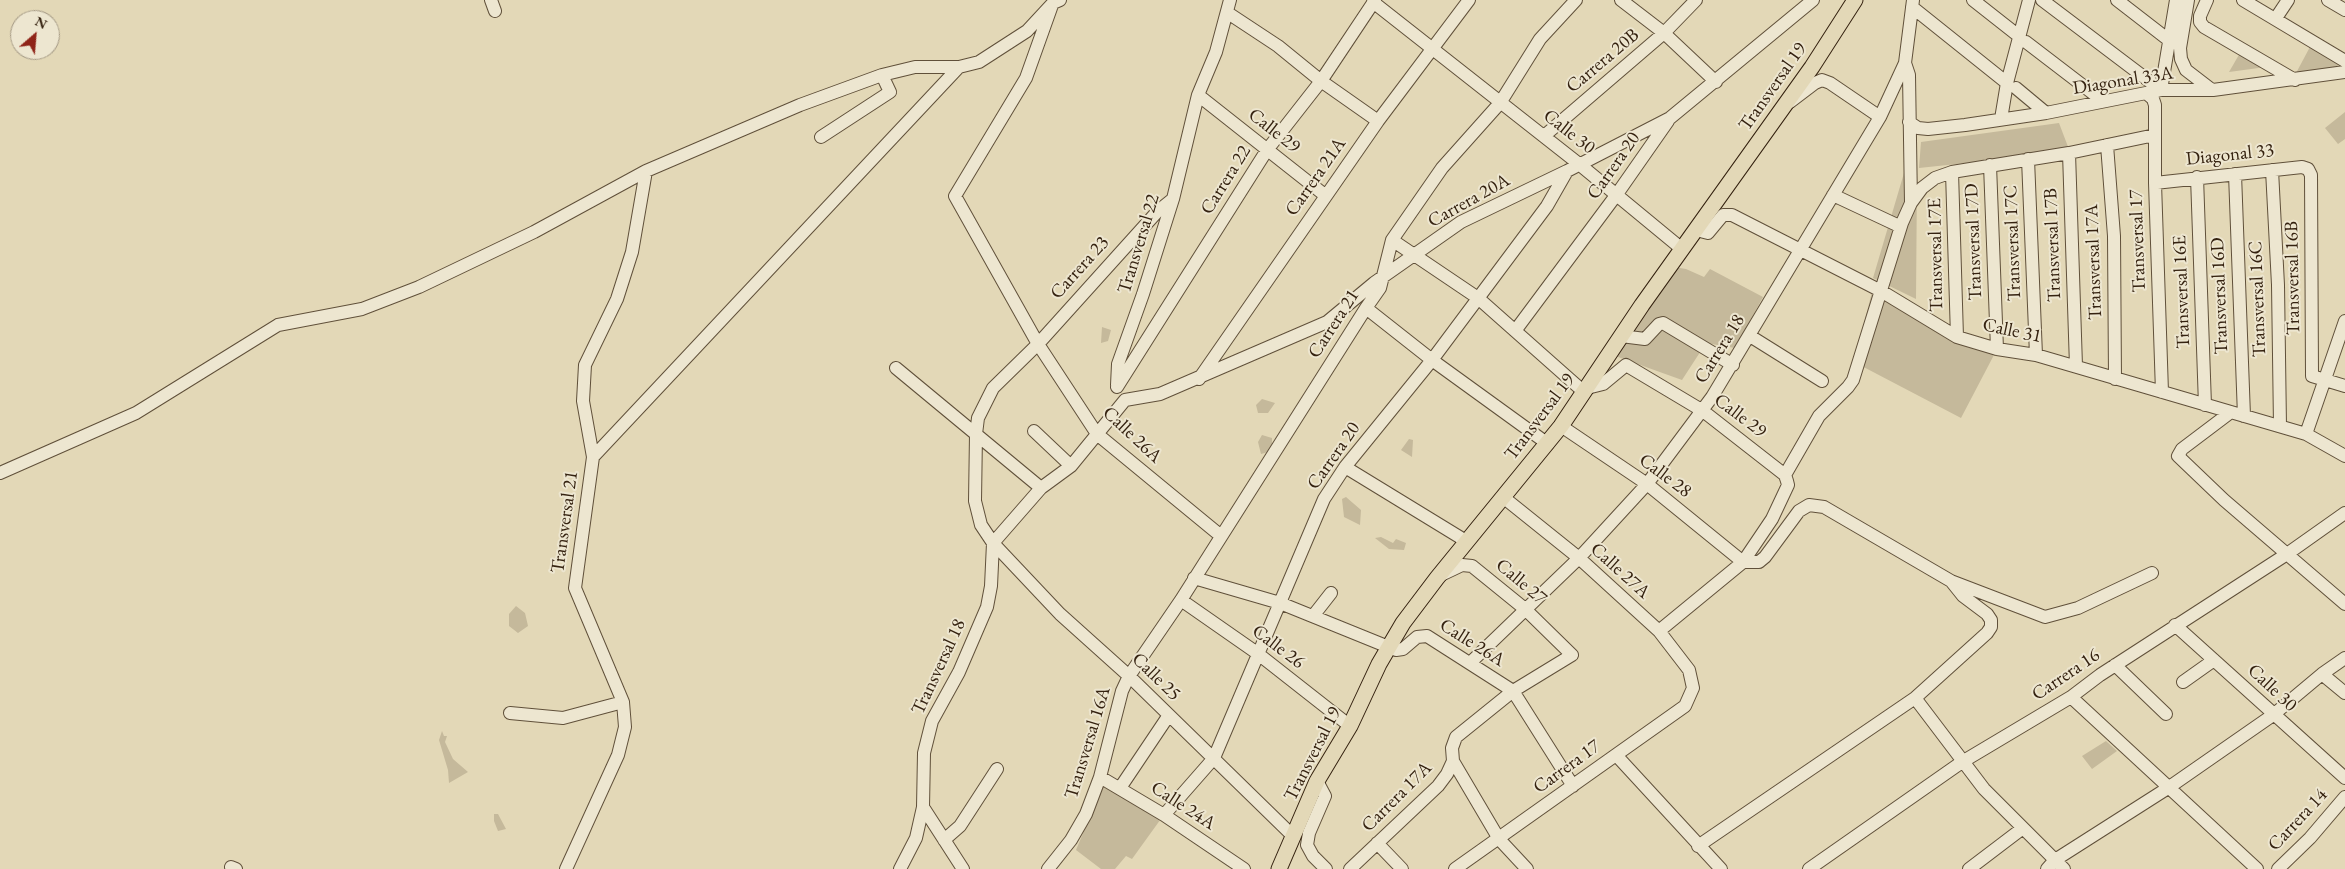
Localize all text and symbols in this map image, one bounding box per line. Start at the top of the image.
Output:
north arrow [10,10,60,60]
text: N [32,12,50,33]
street label: Carrera 20B [1562,24,1644,98]
street label: Transversal 19 [1734,38,1812,136]
street label: Diagonal 33A [2071,62,2175,100]
street label: Calle 29 [1243,104,1305,158]
street label: Calle 30 [1538,105,1600,159]
street label: Carrera 20 [1583,128,1645,204]
street label: Carrera 21A [1281,133,1351,221]
street label: Diagonal 33 [2185,139,2275,171]
street label: Carrera 22 [1196,141,1256,219]
street label: Carrera 20A [1424,169,1514,233]
street label: Transversal 17D [1961,183,1987,301]
street label: Transversal 17C [2000,184,2026,302]
street label: Transversal 17B [2040,188,2066,302]
street label: Transversal 17 [2125,189,2151,293]
street label: Transversal 22 [1113,191,1165,297]
street label: Transversal 17E [1924,198,1948,312]
street label: Transversal 17A [2081,204,2107,320]
street label: Transversal 16B [2281,221,2305,335]
street label: Carrera 23 [1046,232,1114,304]
street label: Transversal 16E [2169,235,2195,349]
street label: Transversal 16D [2207,237,2233,355]
street label: Transversal 16C [2245,240,2271,358]
street label: Carrera 21 [1303,285,1365,363]
street label: Carrera 18 [1690,310,1750,388]
street label: Calle 31 [1980,314,2044,348]
street label: Transversal 19 [1500,369,1580,465]
street label: Calle 29 [1709,389,1771,443]
street label: Calle 26A [1098,402,1166,468]
street label: Carrera 20 [1303,418,1365,494]
street label: Calle 28 [1634,449,1696,503]
street label: Transversal 21 [547,469,583,575]
street label: Calle 27A [1585,538,1655,604]
street label: Calle 27 [1491,554,1551,610]
street label: Calle 26A [1435,614,1509,672]
street label: Transversal 18 [907,616,971,718]
street label: Calle 26 [1247,620,1309,674]
street label: Carrera 16 [2028,644,2104,706]
street label: Calle 25 [1127,648,1185,706]
street label: Calle 30 [2242,659,2302,717]
street label: Transversal 16A [1060,684,1116,802]
street label: Transversal 19 [1279,703,1347,805]
street label: Carrera 17 [1529,735,1605,799]
street label: Carrera 17A [1357,757,1437,837]
street label: Calle 24A [1146,777,1220,835]
street label: Carrera 14 [2263,784,2333,856]

